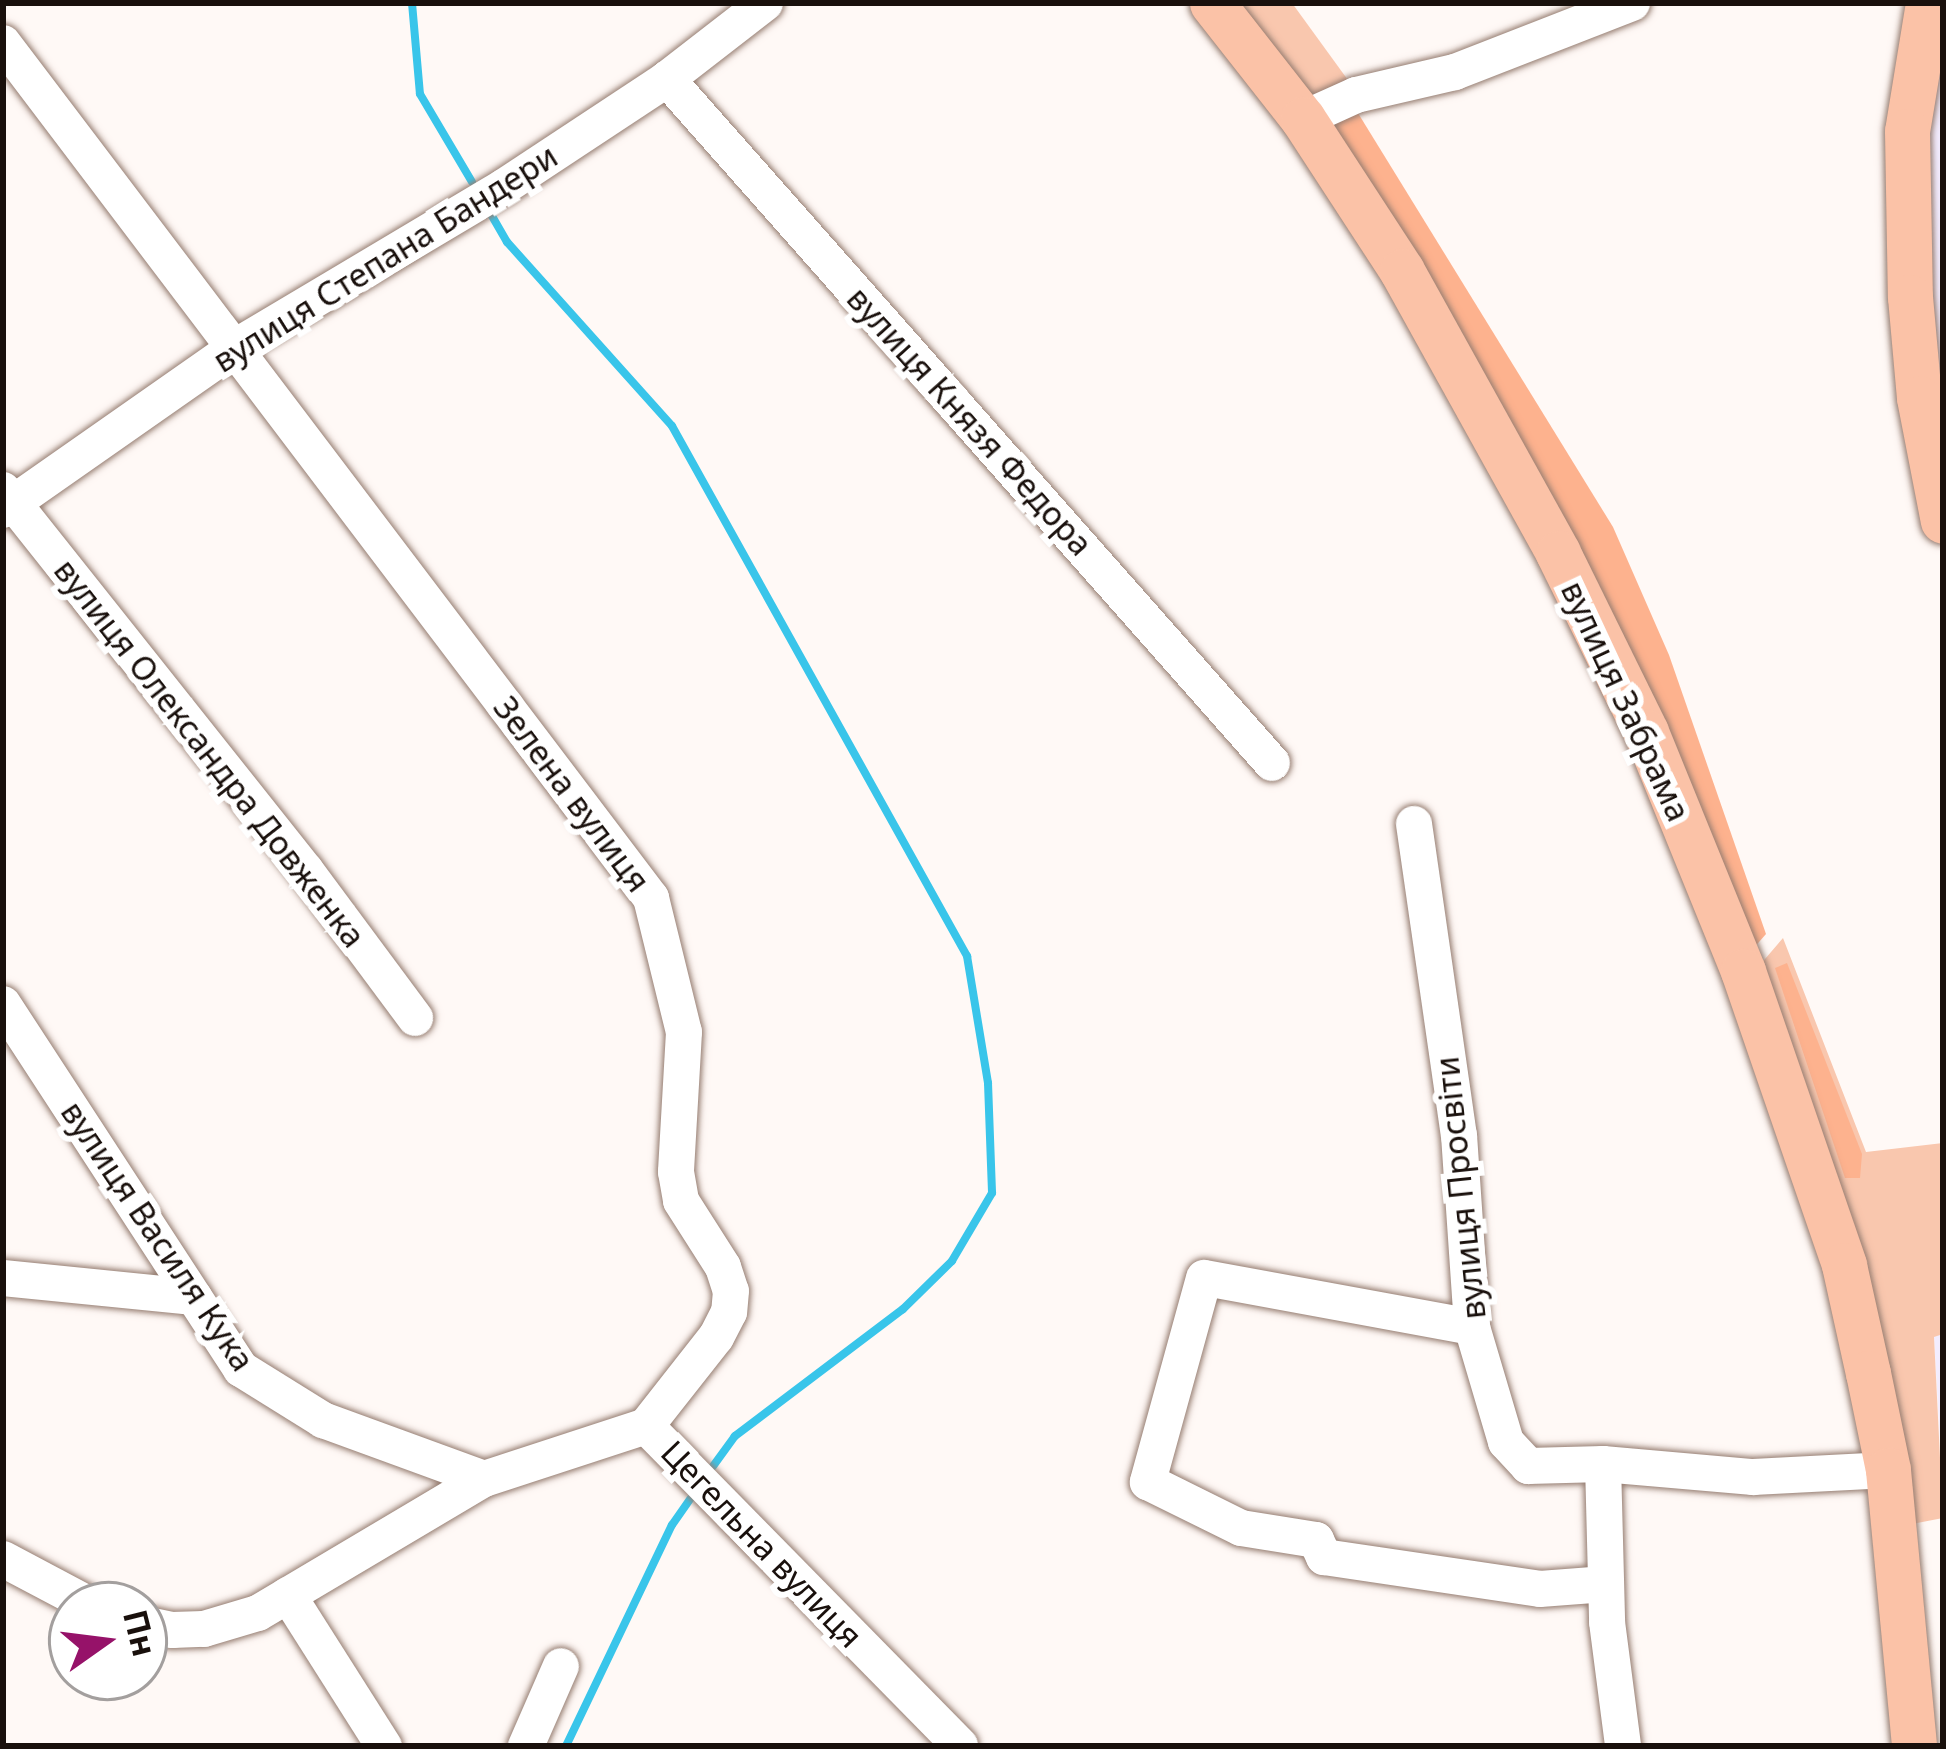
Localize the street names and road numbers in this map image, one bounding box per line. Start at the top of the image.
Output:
street label: вулиця Степана Бандери [205,136,565,380]
street label: вулиця Князя Федора [839,279,1101,563]
street label: вулиця Олександра Довженка [46,551,374,955]
street label: вулиця Забрама [1553,575,1699,827]
street label: Зелена вулиця [486,688,658,900]
street label: вулиця Просвіти [1427,1055,1493,1321]
street label: вулиця Василя Кука [53,1094,263,1378]
street label: Цегельна вулиця [653,1432,871,1656]

